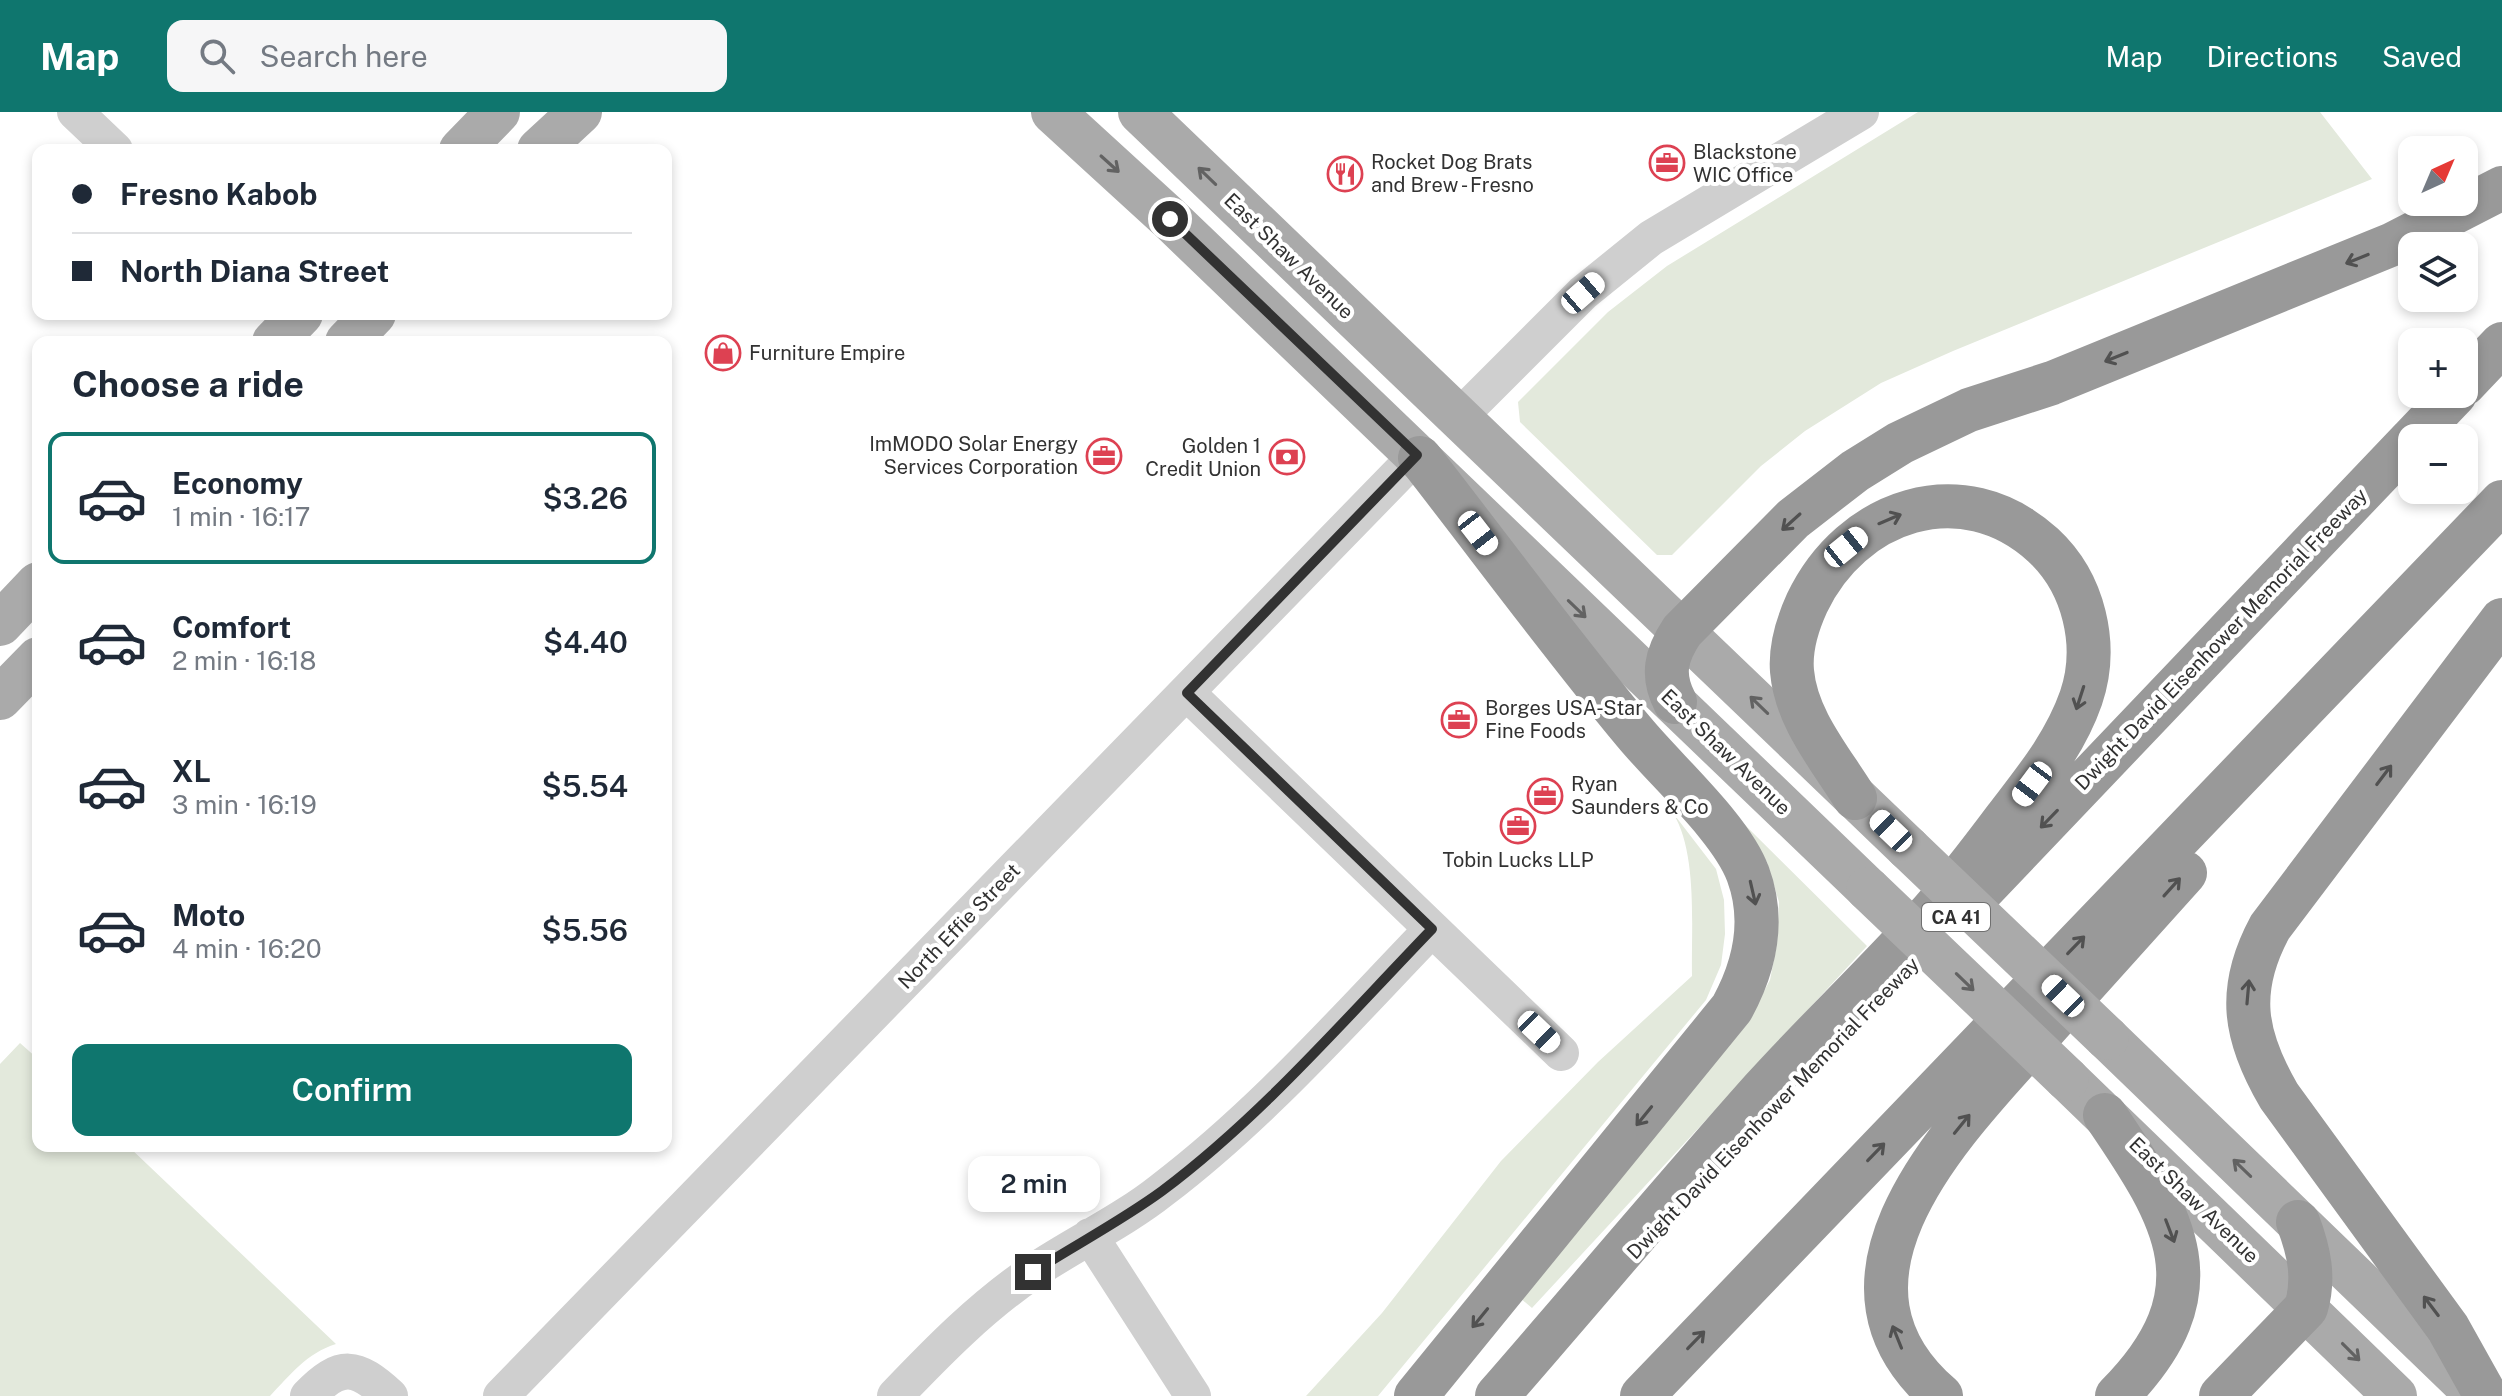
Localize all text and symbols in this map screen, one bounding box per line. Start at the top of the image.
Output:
search box [167,20,727,92]
text: Map [40,34,119,79]
icon: search [195,34,239,78]
text: Search here [259,38,428,74]
text: Map [2106,40,2162,73]
text: Directions [2206,40,2338,73]
text: Saved [2382,40,2462,73]
north arrow [2398,136,2478,216]
map controls [2398,136,2478,504]
place label: Blackstone WIC Office [1693,140,1797,187]
office icon: Blackstone WIC Office [1648,144,1686,182]
place label: Rocket Dog Brats and Brew - Fresno [1371,150,1534,197]
one-way arrow [1100,155,1120,173]
restaurant icon: Rocket Dog Brats and Brew - Fresno [1326,155,1364,193]
one-way arrow [1198,167,1217,186]
text: Fresno Kabob [120,176,317,212]
street label: East Shaw Avenue [1219,188,1359,324]
route start [1152,201,1188,237]
button: layers [2398,232,2478,312]
one-way arrow [2345,252,2370,267]
text: North Diana Street [120,253,389,289]
car [1557,268,1609,318]
button: + [2398,328,2478,408]
shop icon: Furniture Empire [704,334,742,372]
place label: Furniture Empire [749,341,905,365]
one-way arrow [2104,351,2129,365]
text: Choose a ride [72,363,304,405]
button: − [2398,424,2478,504]
place label: ImMODO Solar Energy Services Corporation [869,432,1078,479]
place label: Golden 1 Credit Union [1145,434,1261,481]
office icon: ImMODO Solar Energy Services Corporation [1085,437,1123,475]
bank icon: Golden 1 Credit Union [1268,438,1306,476]
icon: car [76,462,148,534]
text: Economy [172,465,303,501]
text: $3.26 [543,480,628,516]
street label: Dwight David Eisenhower Memorial Freeway [2070,483,2372,795]
text: 1 min · 16:17 [172,501,310,532]
car [1454,507,1502,559]
one-way arrow [1878,510,1902,525]
one-way arrow [1781,512,1801,530]
car [1820,523,1872,571]
one-way arrow [1567,599,1587,618]
icon: car [76,606,148,678]
text: Comfort [172,609,291,645]
text: $4.40 [543,624,628,660]
text: 2 min · 16:18 [172,645,316,676]
street label: East Shaw Avenue [1656,684,1796,820]
one-way arrow [2072,685,2087,710]
one-way arrow [1749,695,1769,714]
place label: Borges USA-Star Fine Foods [1485,696,1643,743]
office icon: Borges USA-Star Fine Foods [1440,701,1478,739]
icon: car [76,750,148,822]
text: XL [172,753,211,789]
car [2008,758,2056,810]
one-way arrow [2376,765,2393,786]
text: $5.54 [542,768,628,804]
place label: Ryan Saunders & Co [1571,772,1709,819]
office icon: Ryan Saunders & Co [1526,777,1564,815]
text: 3 min · 16:19 [172,789,317,820]
car [1865,806,1917,856]
office icon: Tobin Lucks LLP [1499,807,1537,845]
one-way arrow [2040,809,2059,828]
place label: Tobin Lucks LLP [1443,848,1594,872]
street label: North Effie Street [893,858,1025,994]
one-way arrow [2163,878,2181,898]
one-way arrow [1746,879,1761,905]
icon: car [76,894,148,966]
text: Moto [172,897,245,933]
road number: CA 41 [1922,903,1990,931]
text: $5.56 [542,912,628,948]
text: 4 min · 16:20 [172,933,322,964]
one-way arrow [2066,936,2085,955]
street label: Dwight David Eisenhower Memorial Freeway [1622,952,1924,1264]
car [2037,971,2089,1021]
one-way arrow [1955,972,1975,991]
one-way arrow [2241,980,2256,1006]
car [1513,1007,1565,1057]
button: Confirm [72,1044,632,1136]
one-way arrow [1636,1106,1654,1127]
one-way arrow [1953,1114,1971,1134]
street label: East Shaw Avenue [2124,1132,2264,1268]
one-way arrow [1866,1143,1885,1163]
callout: 2 min [967,1156,1099,1212]
one-way arrow [2232,1160,2252,1178]
text: 2 min [1000,1168,1068,1199]
one-way arrow [2164,1218,2178,1243]
route end [1015,1254,1051,1290]
one-way arrow [2423,1295,2439,1317]
one-way arrow [1471,1307,1489,1327]
one-way arrow [1889,1325,1904,1350]
one-way arrow [1686,1331,1705,1350]
one-way arrow [2341,1342,2360,1361]

